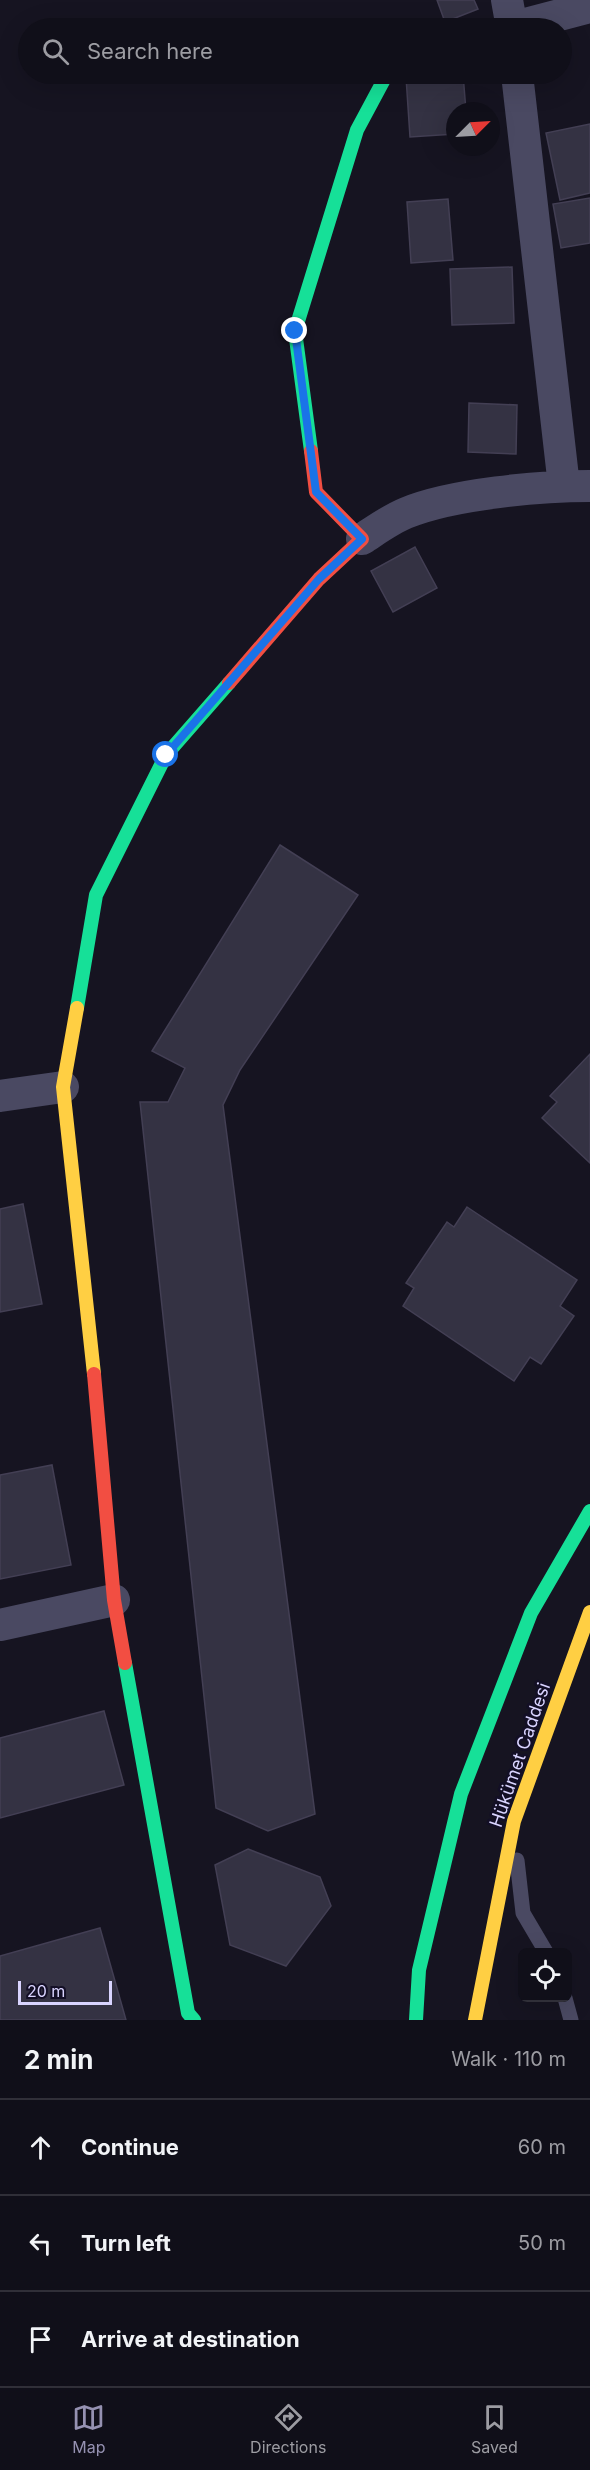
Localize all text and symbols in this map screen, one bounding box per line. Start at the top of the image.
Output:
search box [18,18,572,84]
icon: search [39,35,72,68]
text: Search here [87,38,213,64]
north arrow [446,102,500,156]
route end [281,317,307,343]
route start [152,741,178,767]
street label: Hükümet Caddesi [485,1680,554,1830]
map controls [518,1948,572,2002]
button: locate [518,1948,572,2002]
scale bar [18,1978,112,2006]
text: 20 m [27,1981,65,2001]
text: 2 min [24,2044,94,2075]
text: Walk · 110 m [451,2047,566,2071]
icon: ahead [24,2131,57,2164]
text: Continue [81,2134,179,2160]
text: 60 m [518,2135,566,2159]
icon: left [24,2227,57,2260]
text: Turn left [81,2230,171,2256]
text: 50 m [518,2231,566,2255]
icon: arrive [24,2323,57,2356]
text: Arrive at destination [81,2326,300,2352]
tab: Map [72,2401,106,2457]
tab: Directions [250,2401,326,2457]
tab: Saved [471,2401,518,2457]

